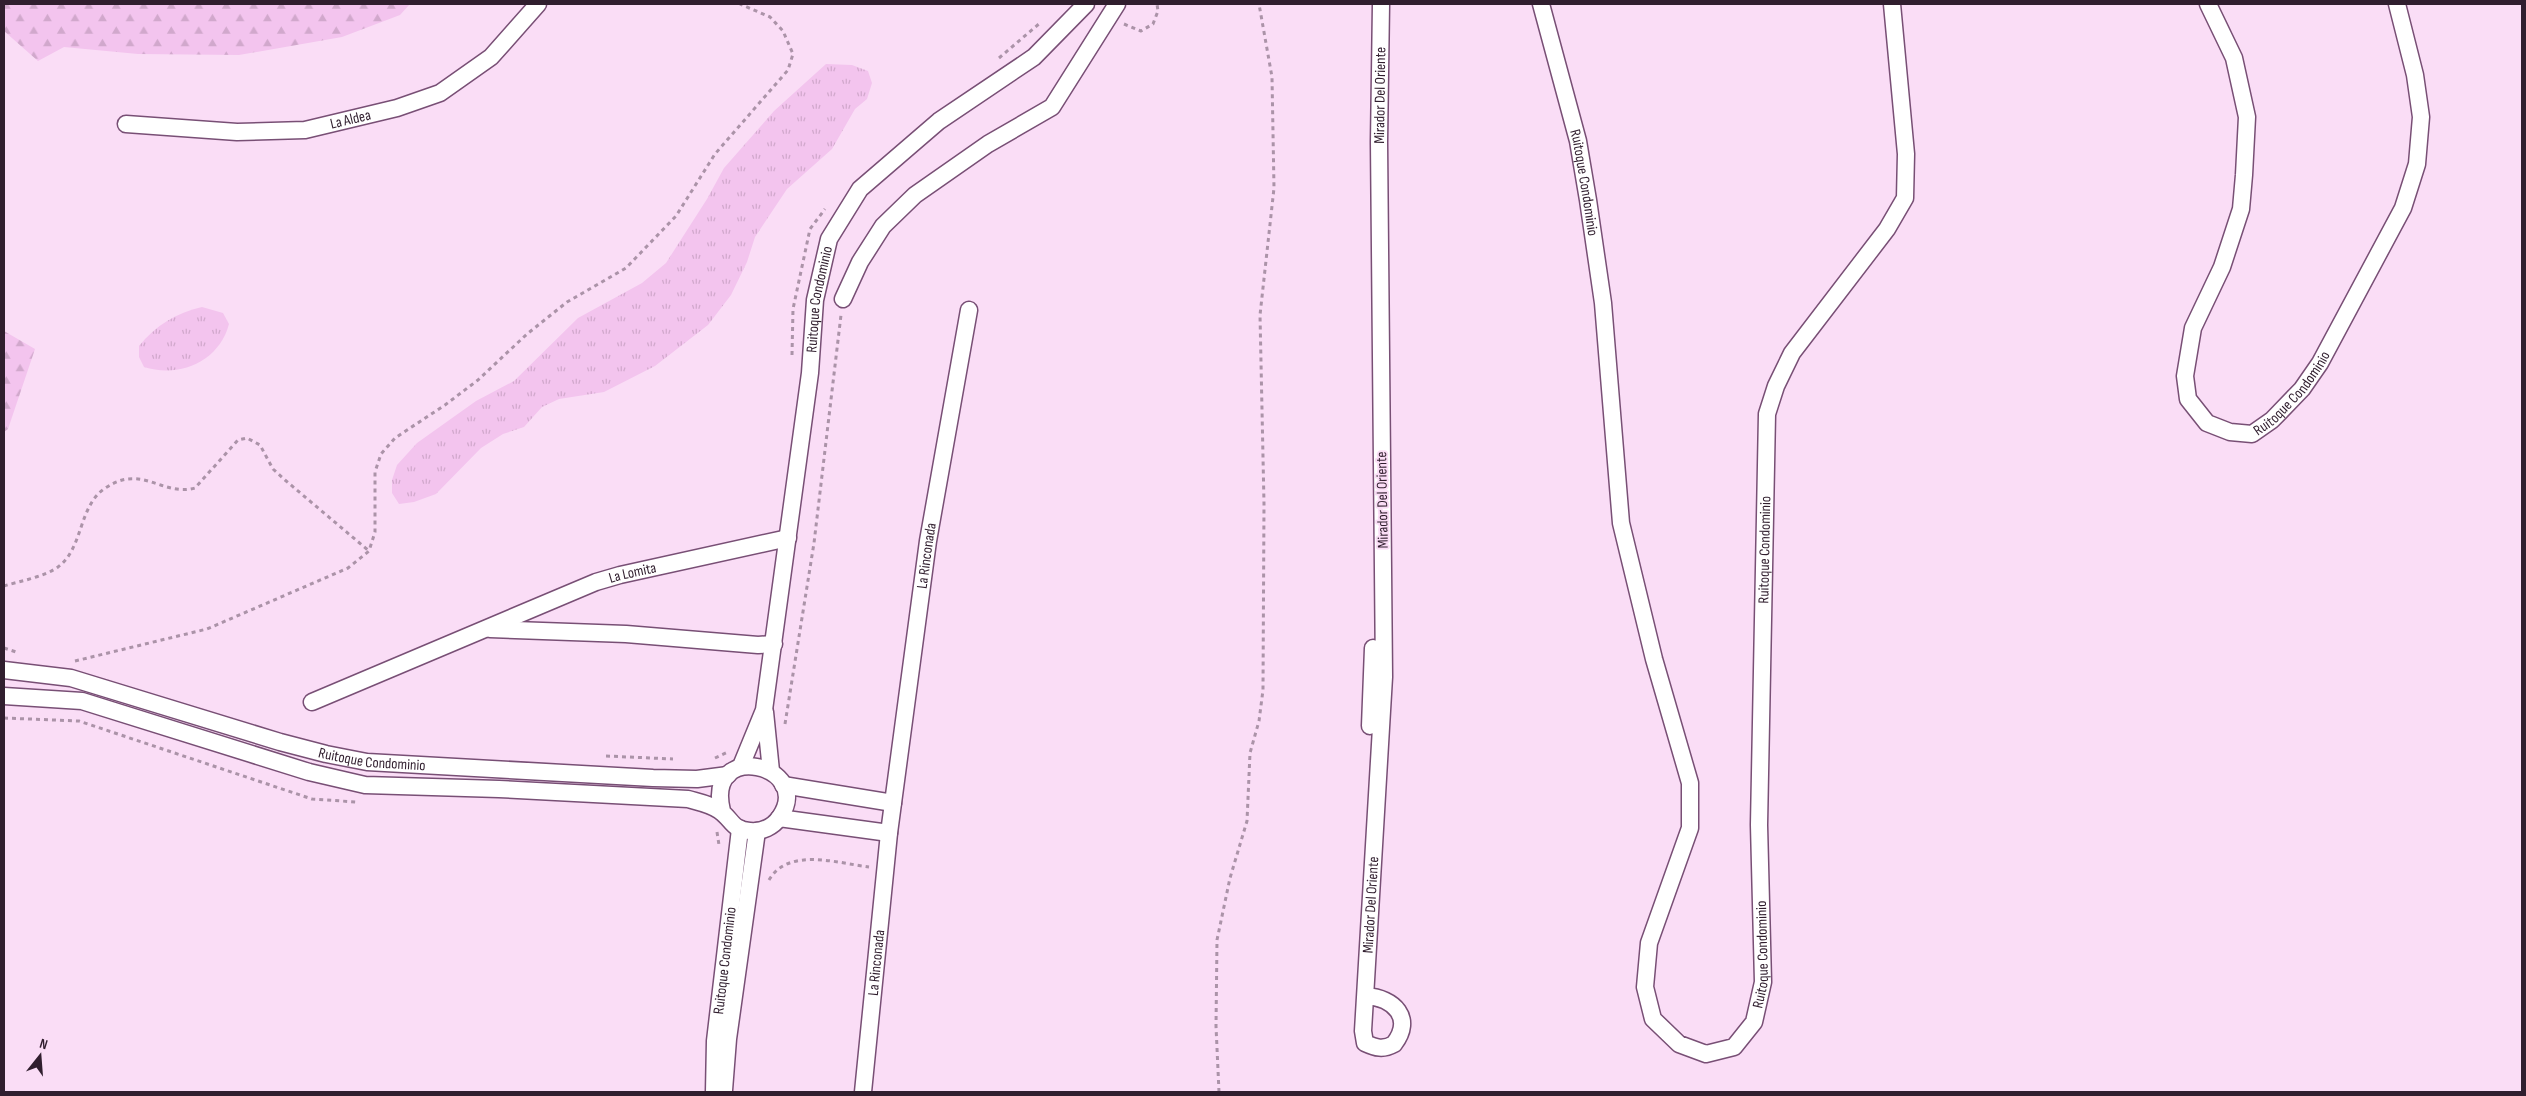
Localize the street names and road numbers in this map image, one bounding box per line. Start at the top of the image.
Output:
street label: Mirador Del Oriente [1370,47,1390,144]
street label: La Aldea [328,106,373,134]
street label: Ruitoque Condominio [1565,127,1602,237]
street label: Ruitoque Condominio [802,244,837,353]
street label: Ruitoque Condominio [2250,348,2335,440]
street label: Mirador Del Oriente [1372,451,1393,549]
street label: Ruitoque Condominio [1754,496,1775,604]
street label: La Rinconada [913,521,941,590]
street label: La Lomita [607,558,658,588]
street label: Ruitoque Condominio [316,743,426,775]
street label: Mirador Del Oriente [1359,856,1383,954]
street label: Ruitoque Condominio [1748,900,1773,1010]
street label: Ruitoque Condominio [709,906,741,1015]
street label: La Rinconada [864,929,889,997]

